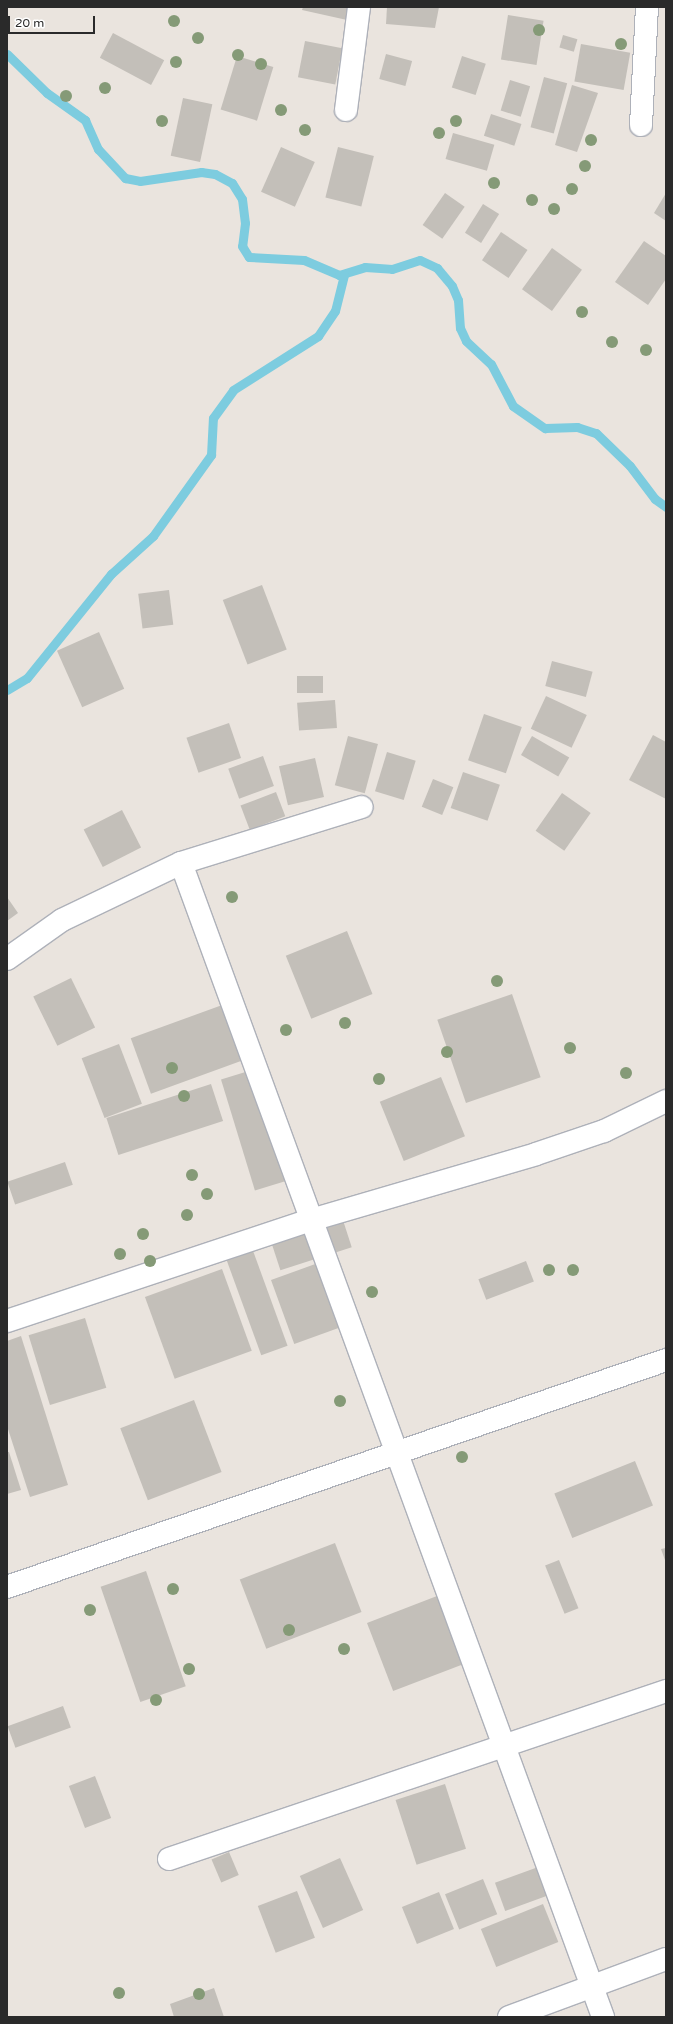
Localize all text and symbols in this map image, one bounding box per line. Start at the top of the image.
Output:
scale bar [10,8,97,34]
text: 20 m [15,16,44,30]

